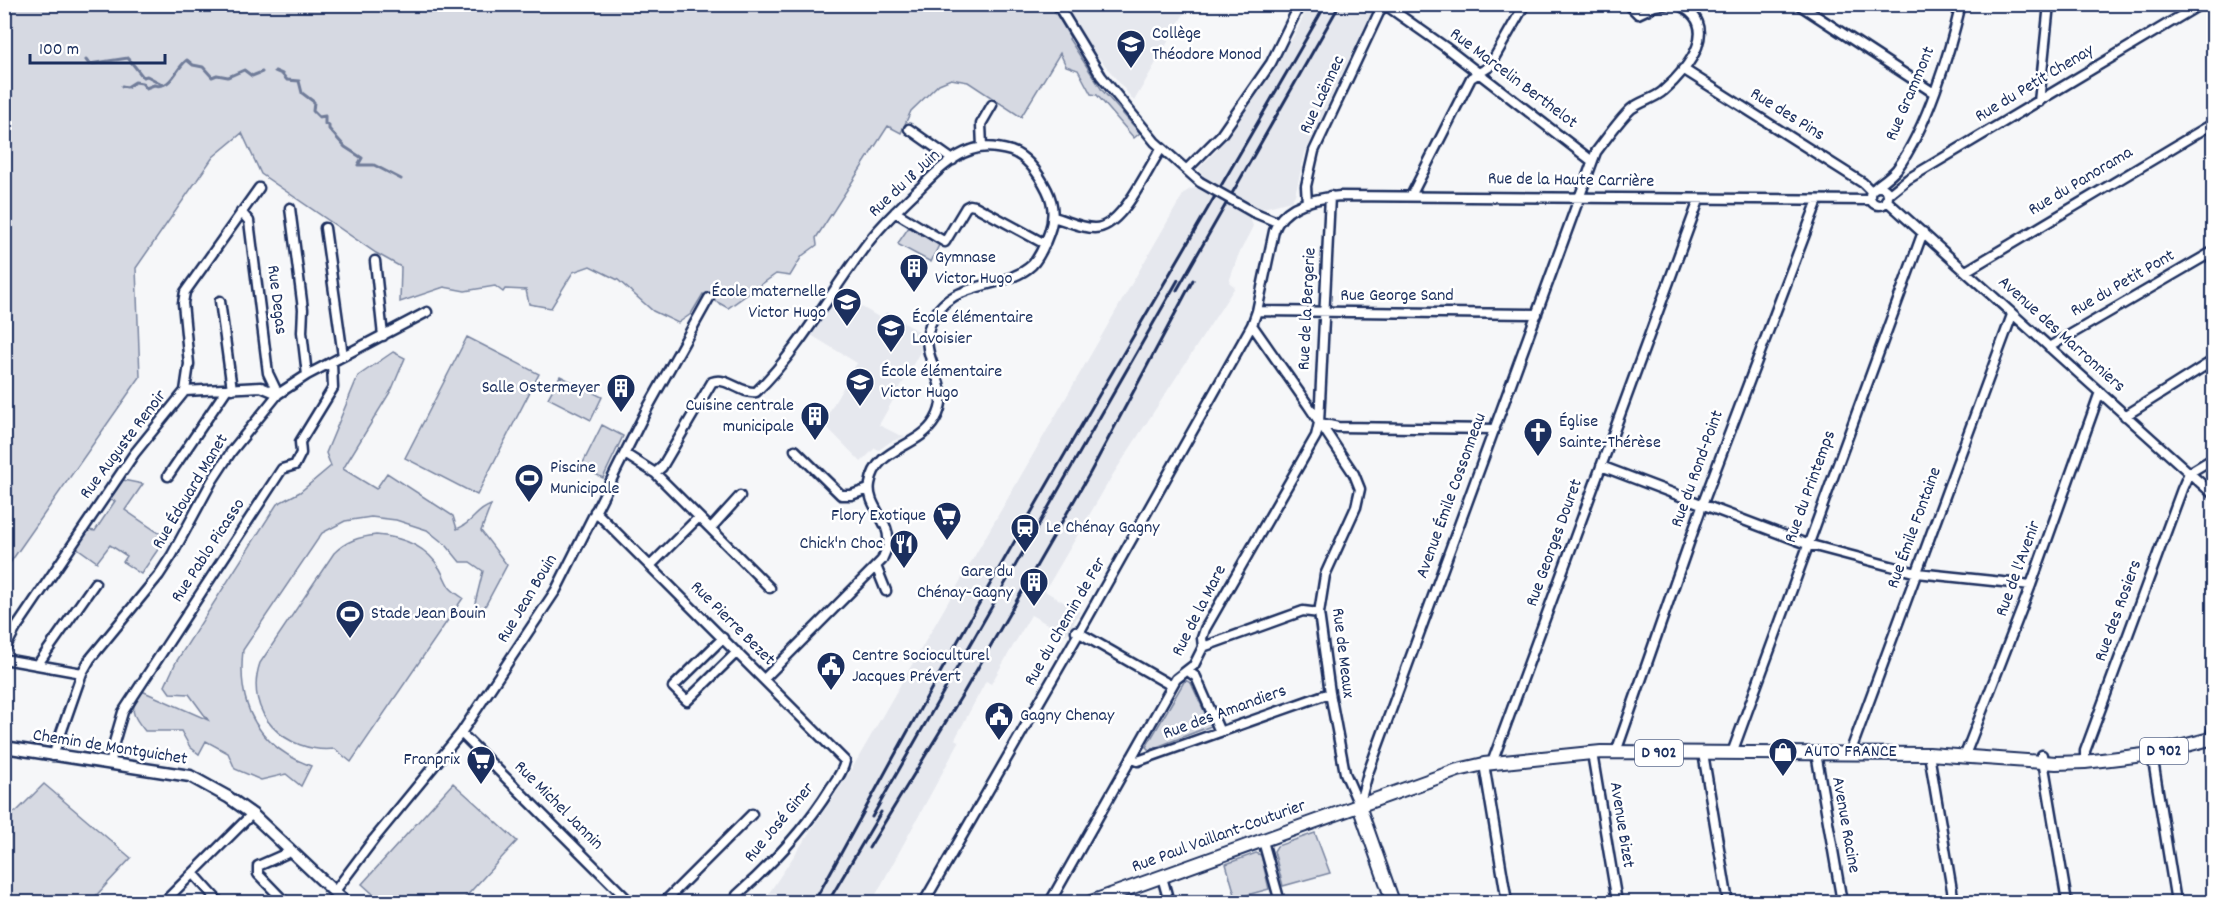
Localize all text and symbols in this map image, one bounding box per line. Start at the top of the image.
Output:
place label: Collège Théodore Monod [1152,22,1262,68]
street label: Rue Marcelin Berthelot [1444,23,1582,136]
scale bar [30,27,165,65]
school or university icon: Collège Théodore Monod [1115,28,1147,70]
text: 100 m [39,38,79,63]
street label: Rue du Petit Chenay [1971,38,2100,129]
street label: Rue Grammont [1880,43,1942,145]
street label: Rue Laënnec [1294,52,1352,138]
street label: Rue des Pins [1745,82,1829,148]
street label: Rue du Panorama [2024,141,2138,223]
street label: Rue du 18 Juin [864,144,946,224]
street label: Rue de la Haute Carrière [1488,167,1654,195]
street label: Rue du Petit Pont [2066,244,2180,324]
place label: Gymnase Victor Hugo [935,246,1013,292]
street label: Rue de la Bergerie [1292,247,1324,371]
building icon: Gymnase Victor Hugo [898,252,930,294]
street label: Rue Degas [259,264,293,336]
street label: Avenue des Marronniers [1992,271,2130,399]
place label: École maternelle Victor Hugo [711,280,826,326]
street label: Rue George Sand [1340,284,1454,309]
school or university icon: École maternelle Victor Hugo [831,286,863,328]
place label: École élémentaire Lavoisier [912,306,1033,352]
school or university icon: École élémentaire Lavoisier [875,312,907,354]
place label: École élémentaire Victor Hugo [881,360,1002,406]
school or university icon: École élémentaire Victor Hugo [844,366,876,408]
building icon: Salle Ostermeyer [605,372,637,414]
place label: Salle Ostermeyer [482,376,600,401]
street label: Rue Auguste Renoir [75,385,174,505]
place label: Cuisine centrale municipale [685,394,794,440]
building icon: Cuisine centrale municipale [799,400,831,442]
street label: Rue du Rond-Point [1665,407,1731,531]
street label: Avenue Émile Cossonneau [1410,410,1494,582]
place label: Église Sainte-Thérèse [1559,410,1661,456]
church icon: Église Sainte-Thérèse [1522,416,1554,458]
street label: Rue du Printemps [1779,427,1843,547]
street label: Rue Édouard Manet [147,429,236,554]
place label: Piscine Municipale [550,456,619,502]
sports icon: Piscine Municipale [513,462,545,504]
street label: Rue Émile Fontaine [1881,464,1949,592]
street label: Rue Georges Douret [1520,475,1590,610]
street label: Rue Pablo Picasso [166,494,252,608]
supermarket icon: Flory Exotique [931,500,963,542]
place label: Flory Exotique [831,504,926,529]
station icon: Le Chénay Gagny [1009,512,1041,554]
place label: Le Chénay Gagny [1046,516,1160,541]
street label: Rue de l'Avenir [1990,517,2048,620]
restaurant icon: Chick'n Choc [888,528,920,570]
place label: Chick'n Choc [800,532,883,557]
street label: Rue Jean Bouin [492,550,564,648]
street label: Rue du Chemin de Fer [1019,553,1113,691]
street label: Rue des Rosiers [2089,557,2149,665]
place label: Gare du Chénay-Gagny [917,560,1014,606]
street label: Rue de la Mare [1166,561,1234,661]
building icon: Gare du Chénay-Gagny [1018,566,1050,608]
street label: Rue Pierre Bezet [684,576,780,672]
sports icon: Stade Jean Bouin [334,598,366,640]
place label: Stade Jean Bouin [371,602,486,627]
street label: Rue de Meaux [1324,607,1360,700]
place label: Centre Socioculturel Jacques Prévert [852,644,990,690]
public building icon: Centre Socioculturel Jacques Prévert [815,650,847,692]
street label: Rue des Amandiers [1160,679,1290,747]
public building icon: Gagny Chenay [983,700,1015,742]
place label: Gagny Chenay [1020,704,1115,729]
street label: Chemin de Montguichet [31,723,189,773]
shop icon: AUTO FRANCE [1767,736,1799,778]
road number: D 902 [2140,738,2188,764]
road number: D 902 [1635,740,1683,766]
place label: AUTO FRANCE [1804,740,1897,765]
supermarket icon: Franprix [465,744,497,786]
place label: Franprix [404,748,460,773]
street label: Rue Michel Jannin [508,756,608,856]
street label: Avenue Racine [1824,775,1866,875]
street label: Rue José Giner [739,777,821,869]
street label: Avenue Bizet [1602,780,1640,870]
street label: Rue Paul Vaillant-Couturier [1129,794,1310,880]

